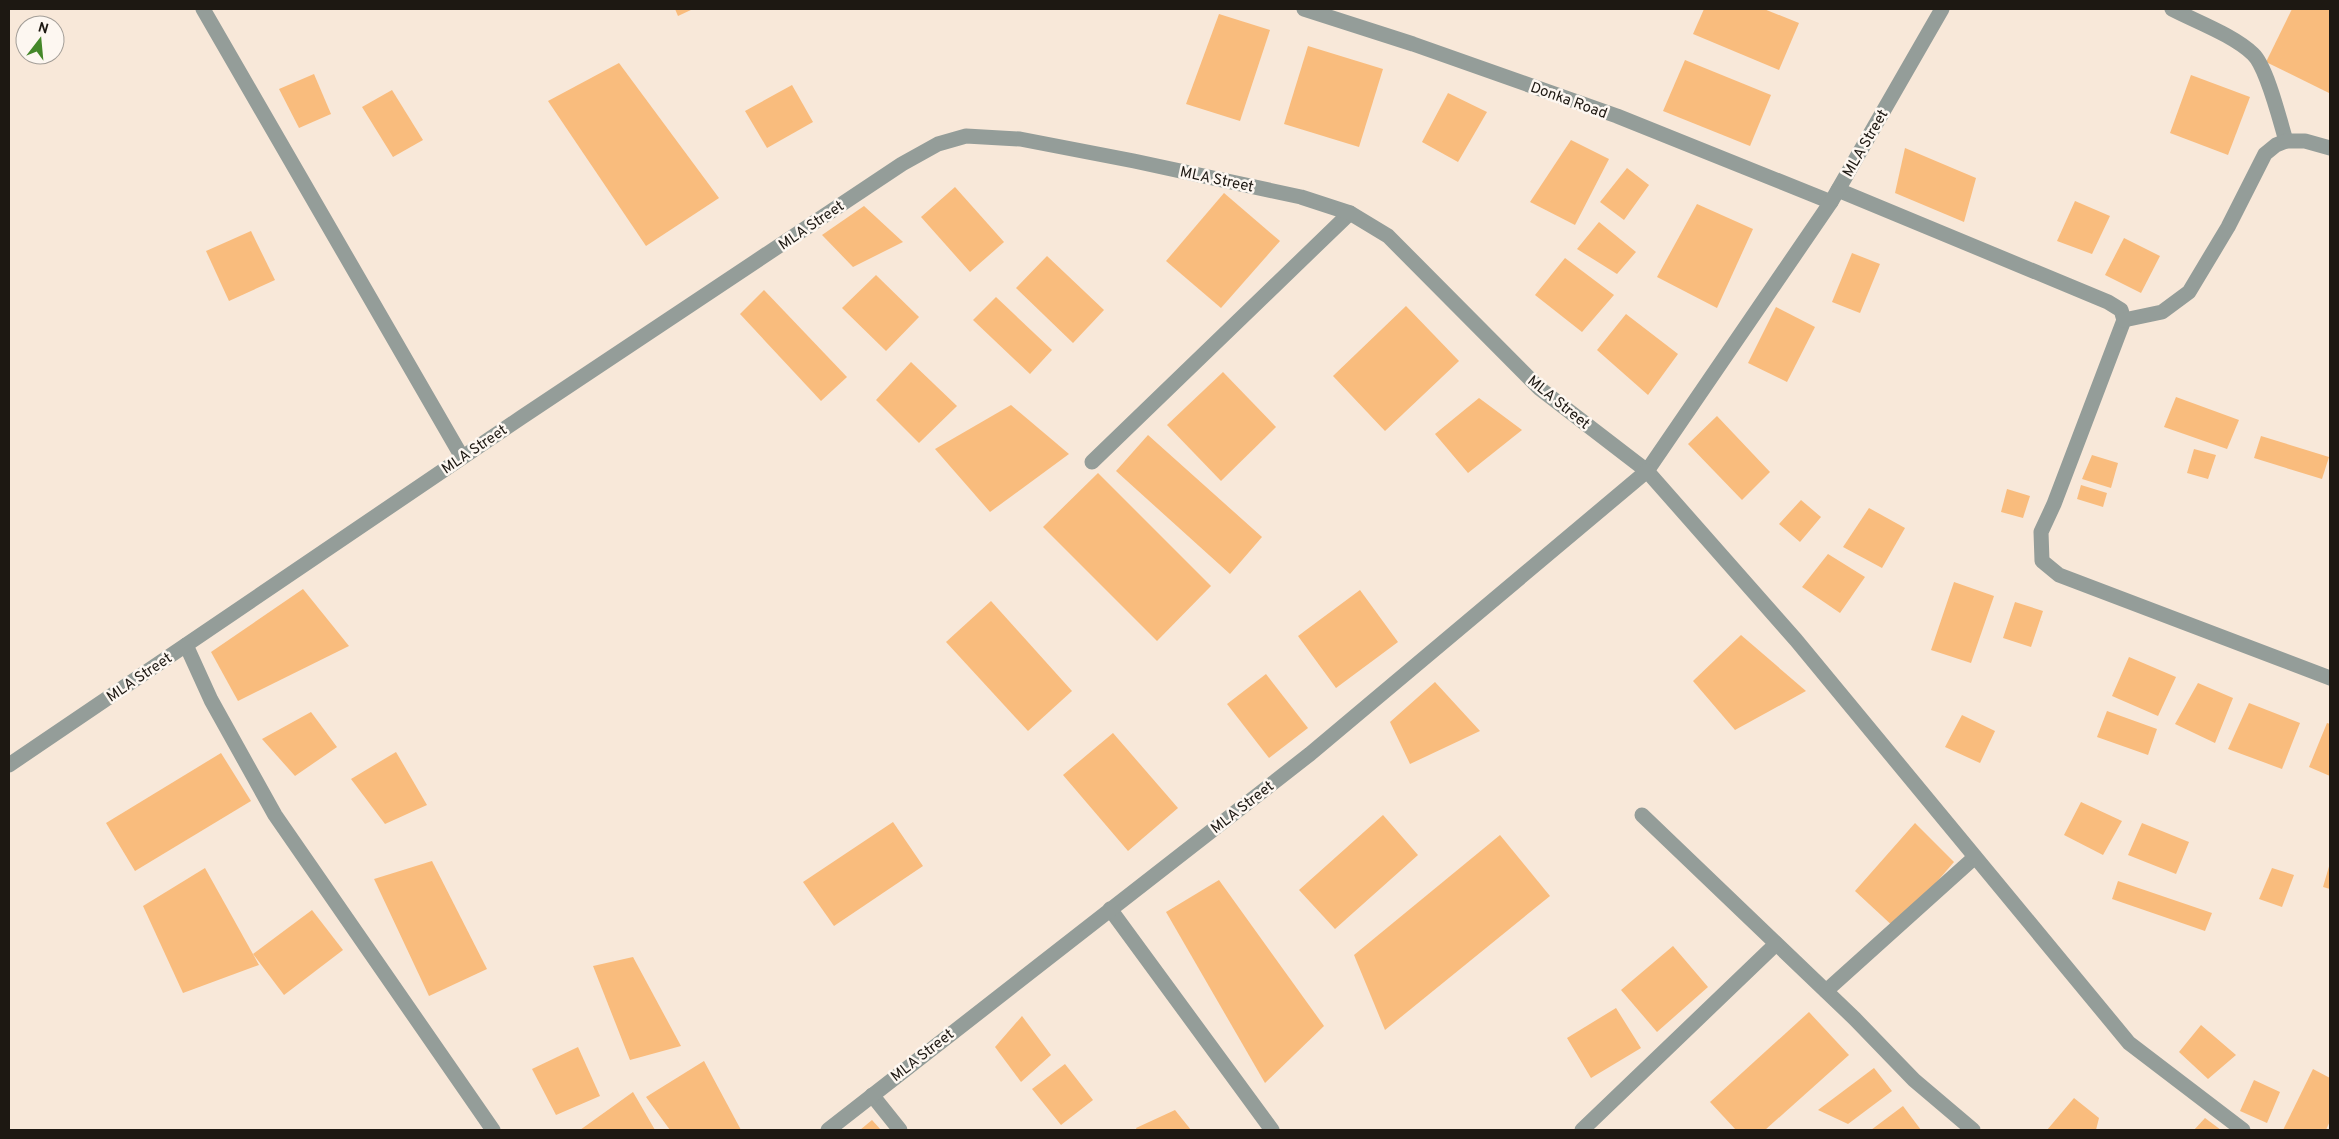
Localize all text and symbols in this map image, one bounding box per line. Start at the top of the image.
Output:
north arrow [15,15,65,65]
text: N [36,19,50,39]
street label: Donka Road [1527,79,1610,124]
street label: MLA Street [1839,106,1893,181]
street label: MLA Street [1178,163,1255,198]
street label: MLA Street [775,197,848,255]
street label: MLA Street [1523,372,1593,434]
street label: MLA Street [438,421,511,479]
street label: MLA Street [103,649,176,707]
street label: MLA Street [1207,778,1278,839]
street label: MLA Street [887,1026,958,1087]

